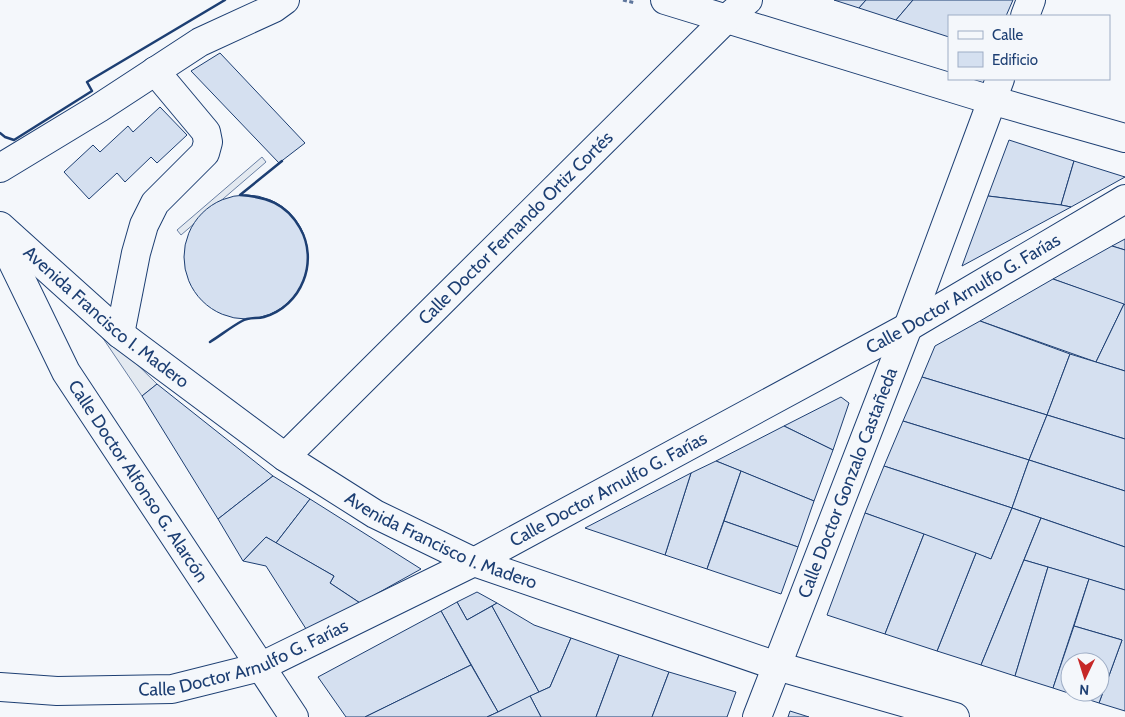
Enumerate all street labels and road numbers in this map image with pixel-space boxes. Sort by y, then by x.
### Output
street label: Calle Doctor Fernando Ortiz Cortés [414,127,618,329]
street label: Calle Doctor Arnulfo G. Farías [862,229,1064,359]
street label: Avenida Francisco I. Madero [19,241,193,393]
street label: Calle Doctor Gonzalo Castañeda [793,364,902,601]
street label: Calle Doctor Alfonso G. Alarcón [63,376,213,586]
street label: Calle Doctor Arnulfo G. Farías [506,427,711,552]
street label: Avenida Francisco I. Madero [341,487,540,594]
street label: Calle Doctor Arnulfo G. Farías [138,615,352,701]

